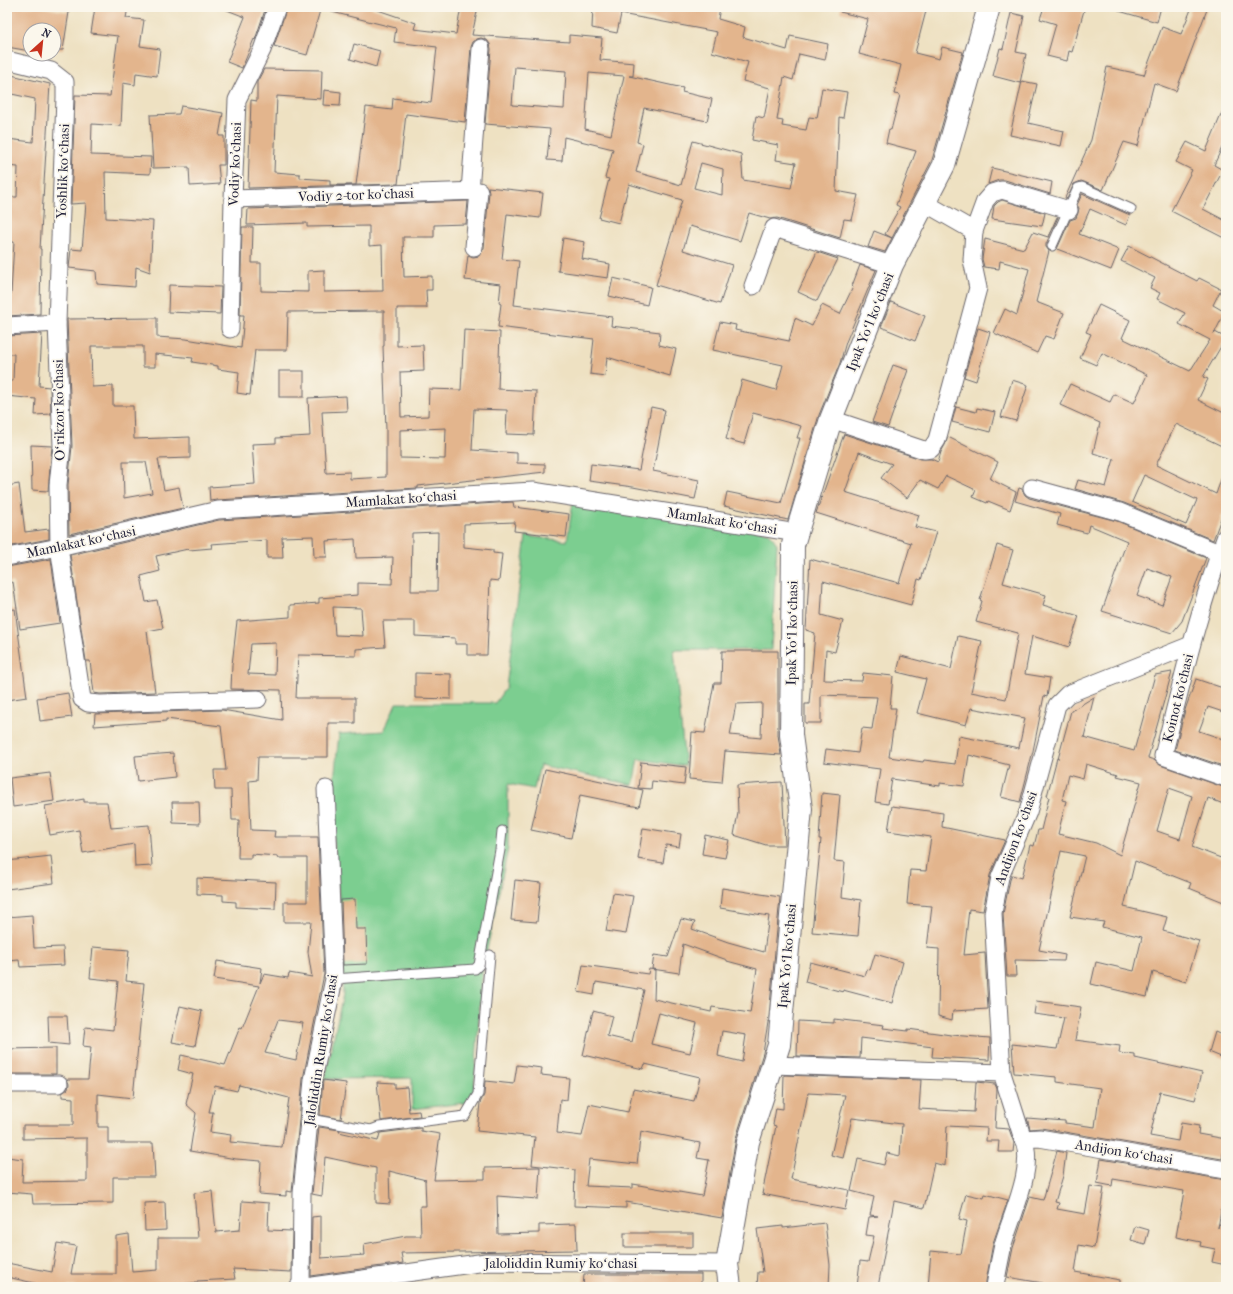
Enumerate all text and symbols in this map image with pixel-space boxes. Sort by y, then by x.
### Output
north arrow [22,22,62,62]
text: N [40,26,54,42]
street label: Vodiy ko'chasi [225,122,245,207]
street label: Yoshlik koʻchasi [53,123,73,220]
street label: Vodiy 2-tor ko‘chasi [297,184,414,206]
street label: Ipak Yoʻl koʻchasi [842,270,898,374]
street label: Oʻrikzor ko'chasi [50,359,68,461]
street label: Mamlakat koʻchasi [345,487,457,511]
street label: Mamlakat koʻchasi [666,504,778,538]
street label: Mamlakat koʻchasi [25,522,137,562]
street label: Ipak Yoʻl koʻchasi [783,580,801,686]
street label: Koinot ko'chasi [1159,652,1197,744]
street label: Andijon koʻchasi [991,789,1041,888]
street label: Ipak Yoʻl koʻchasi [774,903,800,1009]
street label: Jaloliddin Rumiy koʻchasi [300,973,341,1128]
street label: Andijon koʻchasi [1073,1136,1174,1168]
street label: Jaloliddin Rumiy koʻchasi [484,1255,637,1272]

